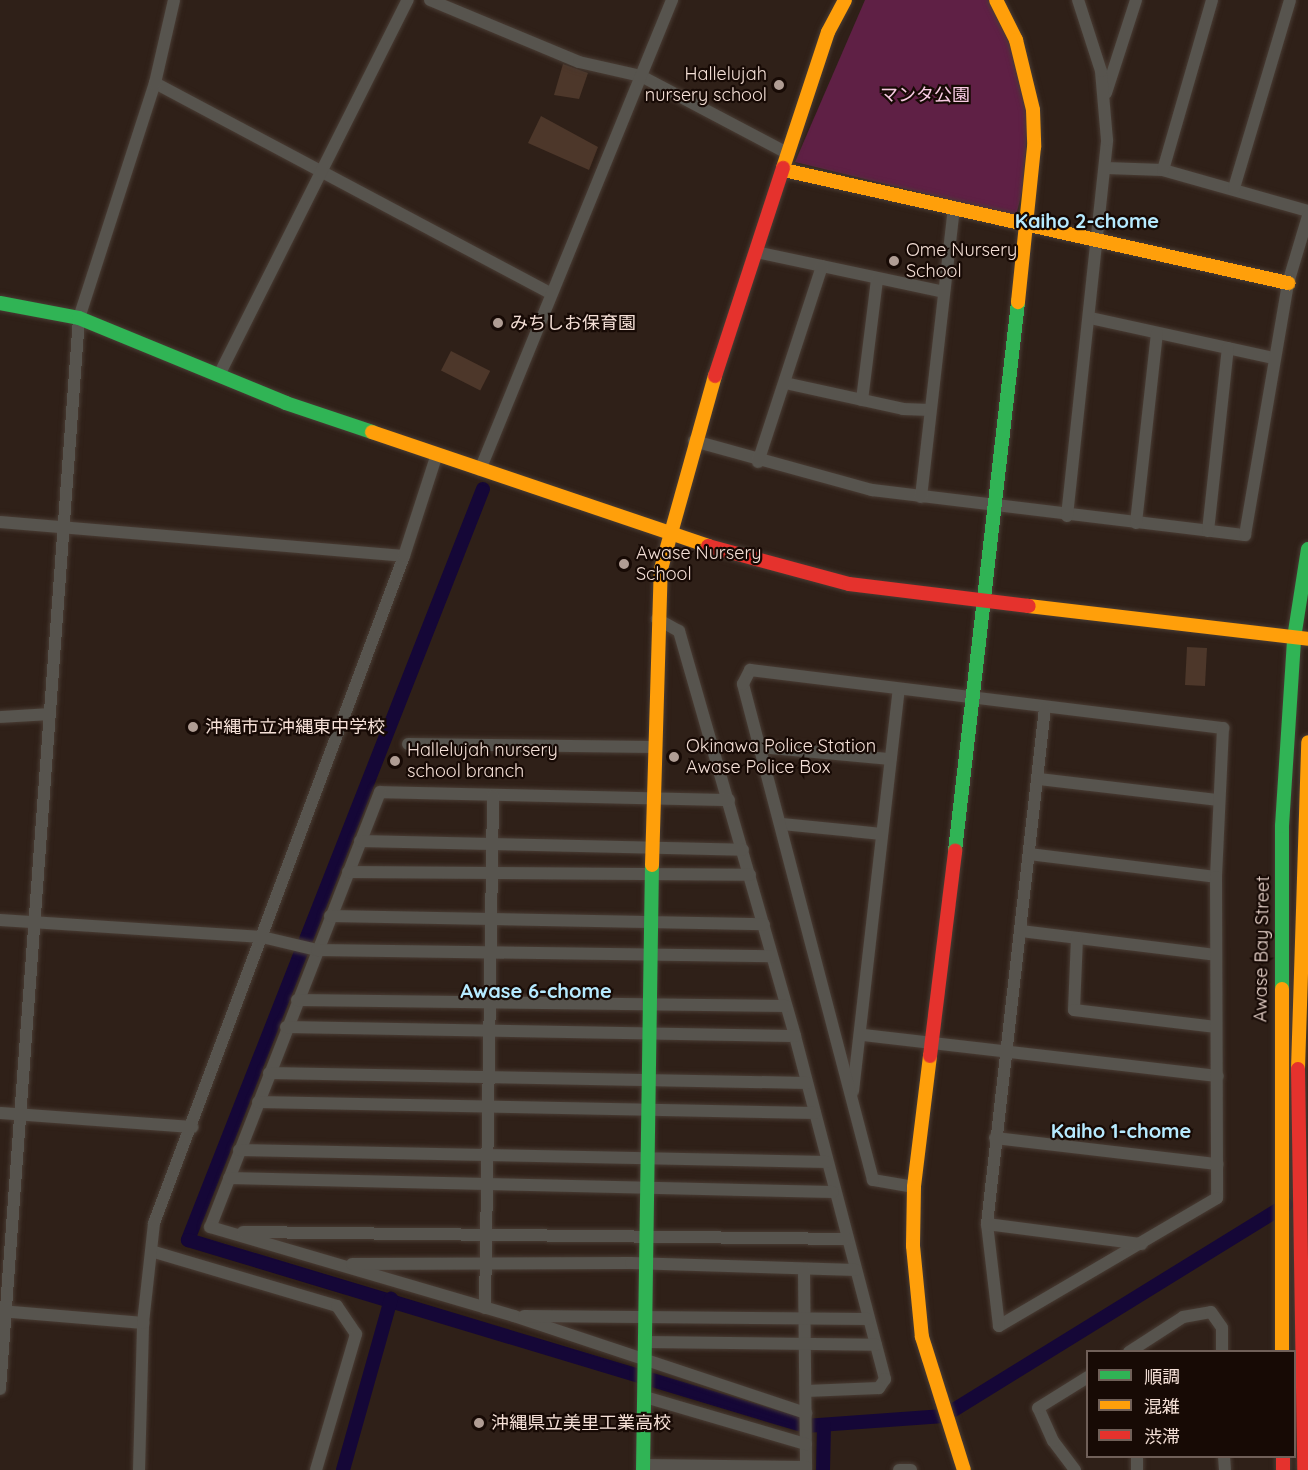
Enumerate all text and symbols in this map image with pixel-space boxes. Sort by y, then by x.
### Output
place label: Hallelujah nursery school [645,64,767,106]
marker: Hallelujah nursery school [772,78,786,92]
park label: マンタ公園 [880,84,970,106]
district label: Kaiho 2-chome [1015,208,1159,232]
place label: Ome Nursery School [906,240,1017,282]
marker: Ome Nursery School [887,254,901,268]
place label: みちしお保育園 [510,312,636,334]
marker: みちしお保育園 [491,316,505,330]
place label: Awase Nursery School [636,543,762,586]
marker: Awase Nursery School [617,557,631,571]
place label: 沖縄市立沖縄東中学校 [205,716,385,738]
marker: 沖縄市立沖縄東中学校 [186,720,200,734]
place label: Okinawa Police Station Awase Police Box [686,736,876,778]
place label: Hallelujah nursery school branch [407,740,558,783]
marker: Okinawa Police Station Awase Police Box [667,750,681,764]
marker: Hallelujah nursery school branch [388,754,402,768]
street label: Awase Bay Street [1250,876,1274,1022]
district label: Awase 6-chome [460,978,612,1002]
district label: Kaiho 1-chome [1051,1118,1191,1142]
legend [1086,1350,1296,1458]
text: 順調 [1144,1365,1180,1388]
text: 混雑 [1144,1395,1180,1418]
place label: 沖縄県立美里工業高校 [491,1412,671,1434]
marker: 沖縄県立美里工業高校 [472,1416,486,1430]
text: 渋滞 [1144,1425,1180,1448]

